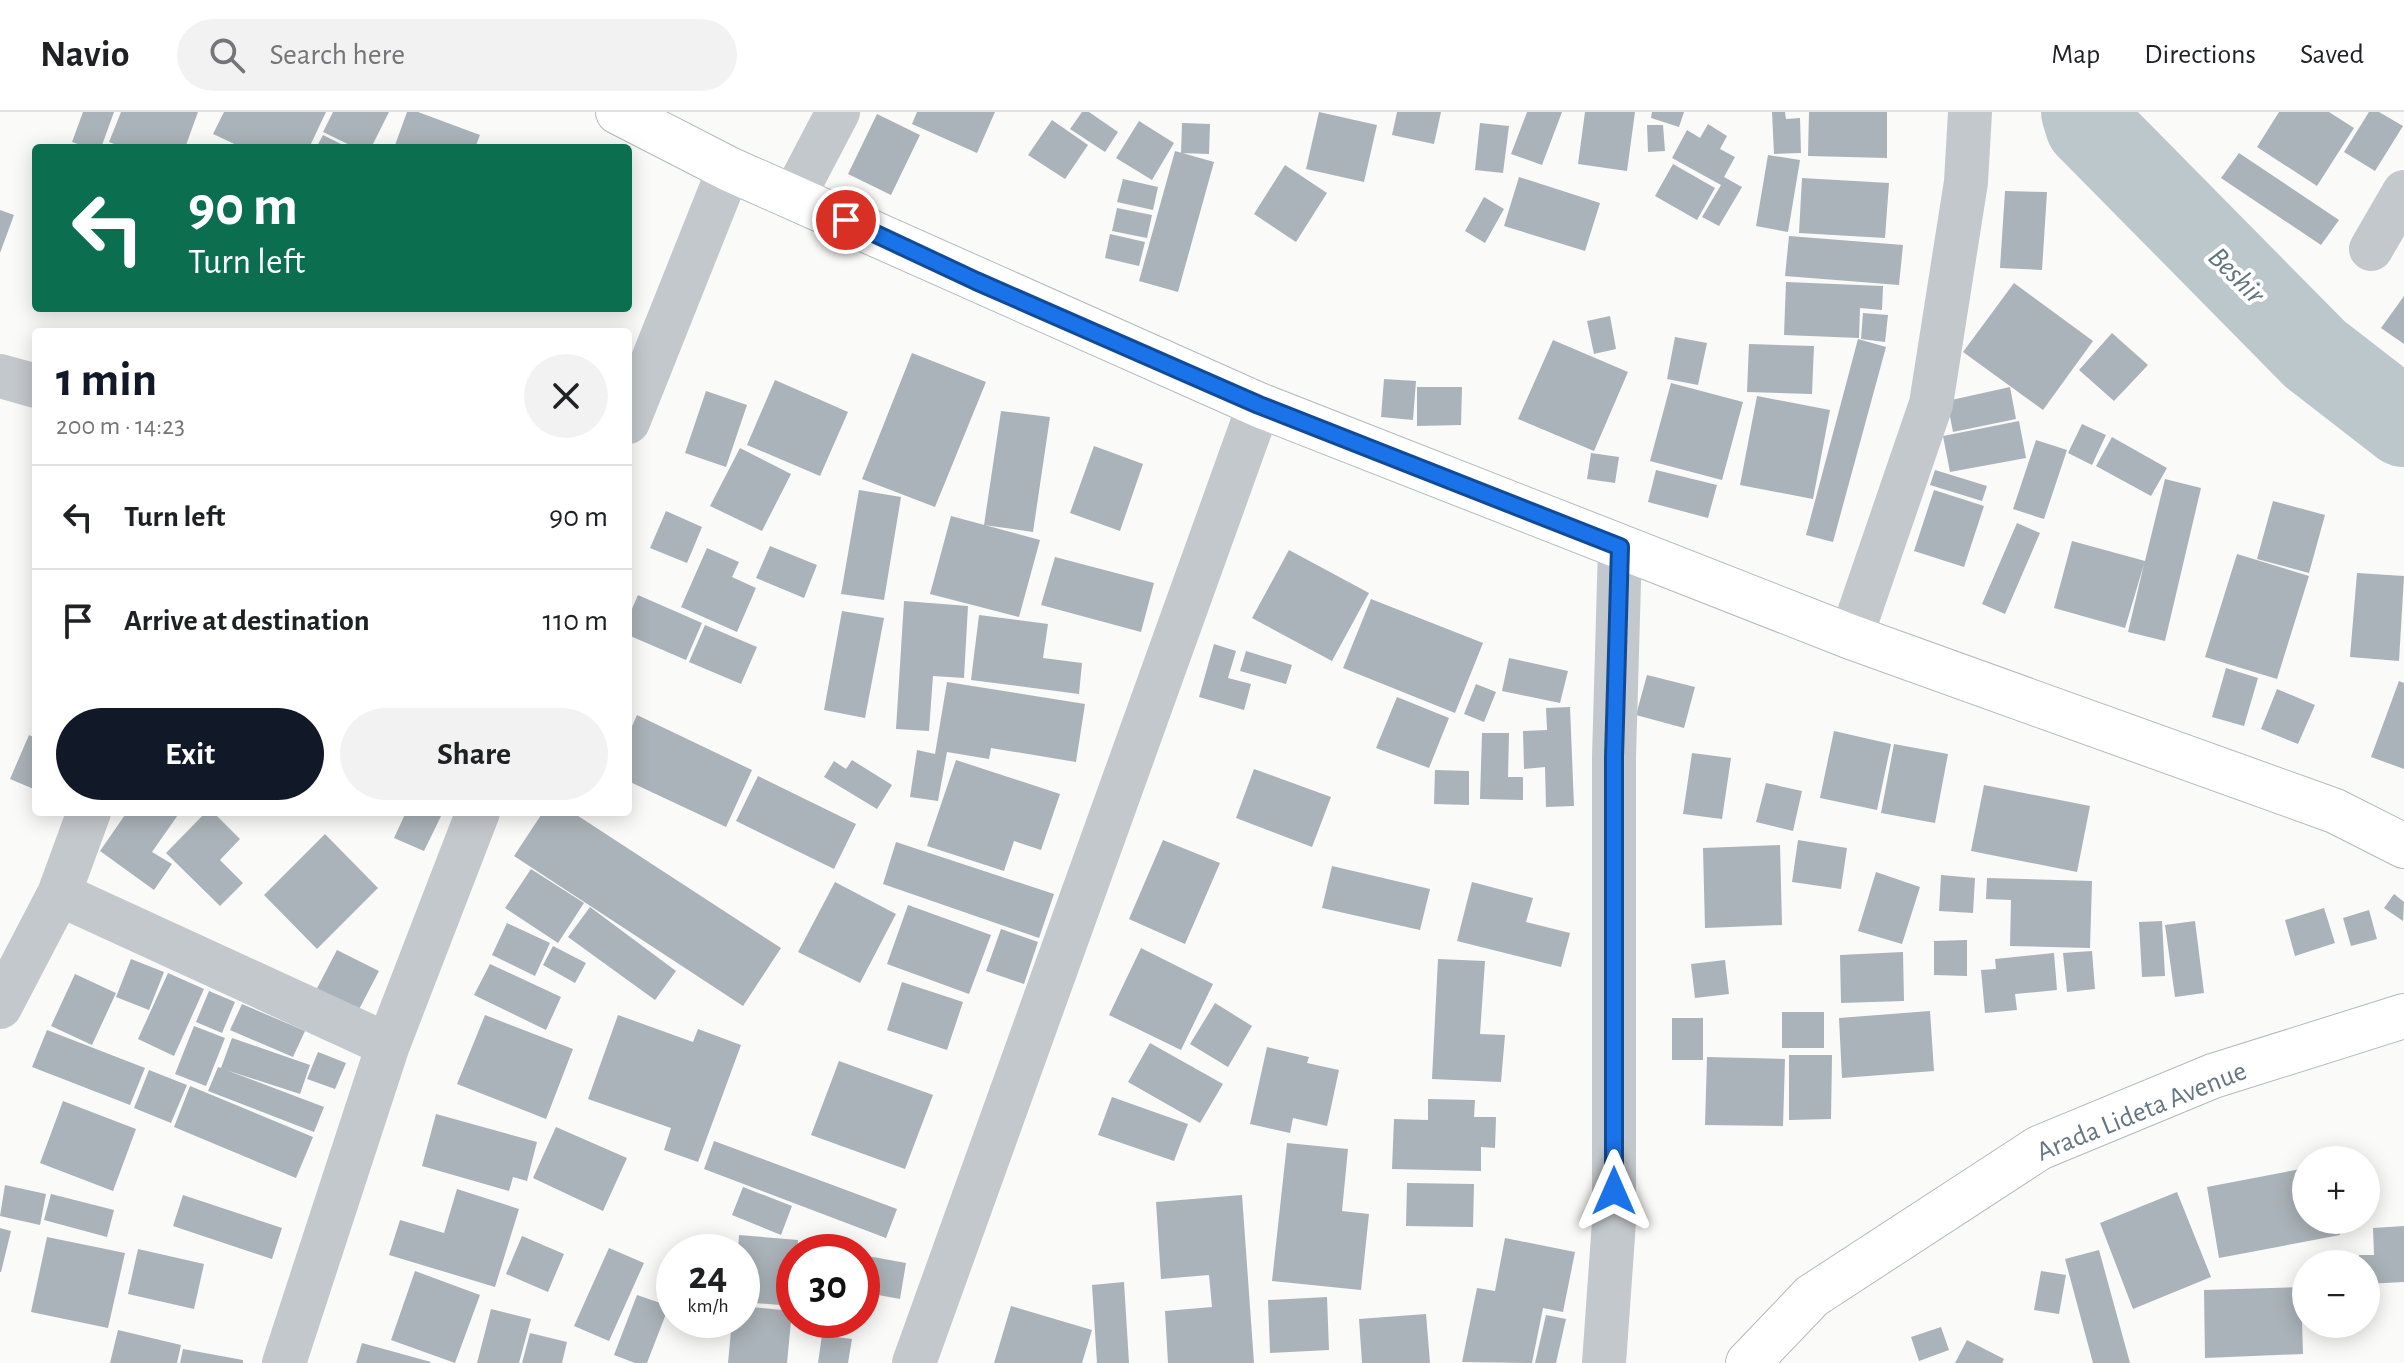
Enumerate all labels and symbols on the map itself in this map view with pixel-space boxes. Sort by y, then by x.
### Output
pin [812,186,880,254]
water label: Beshir [2202,242,2271,311]
street label: Arada Lideta Avenue [2033,1057,2251,1167]
position arrow [1572,1149,1656,1233]
speed limit sign: 30 [776,1234,880,1338]

